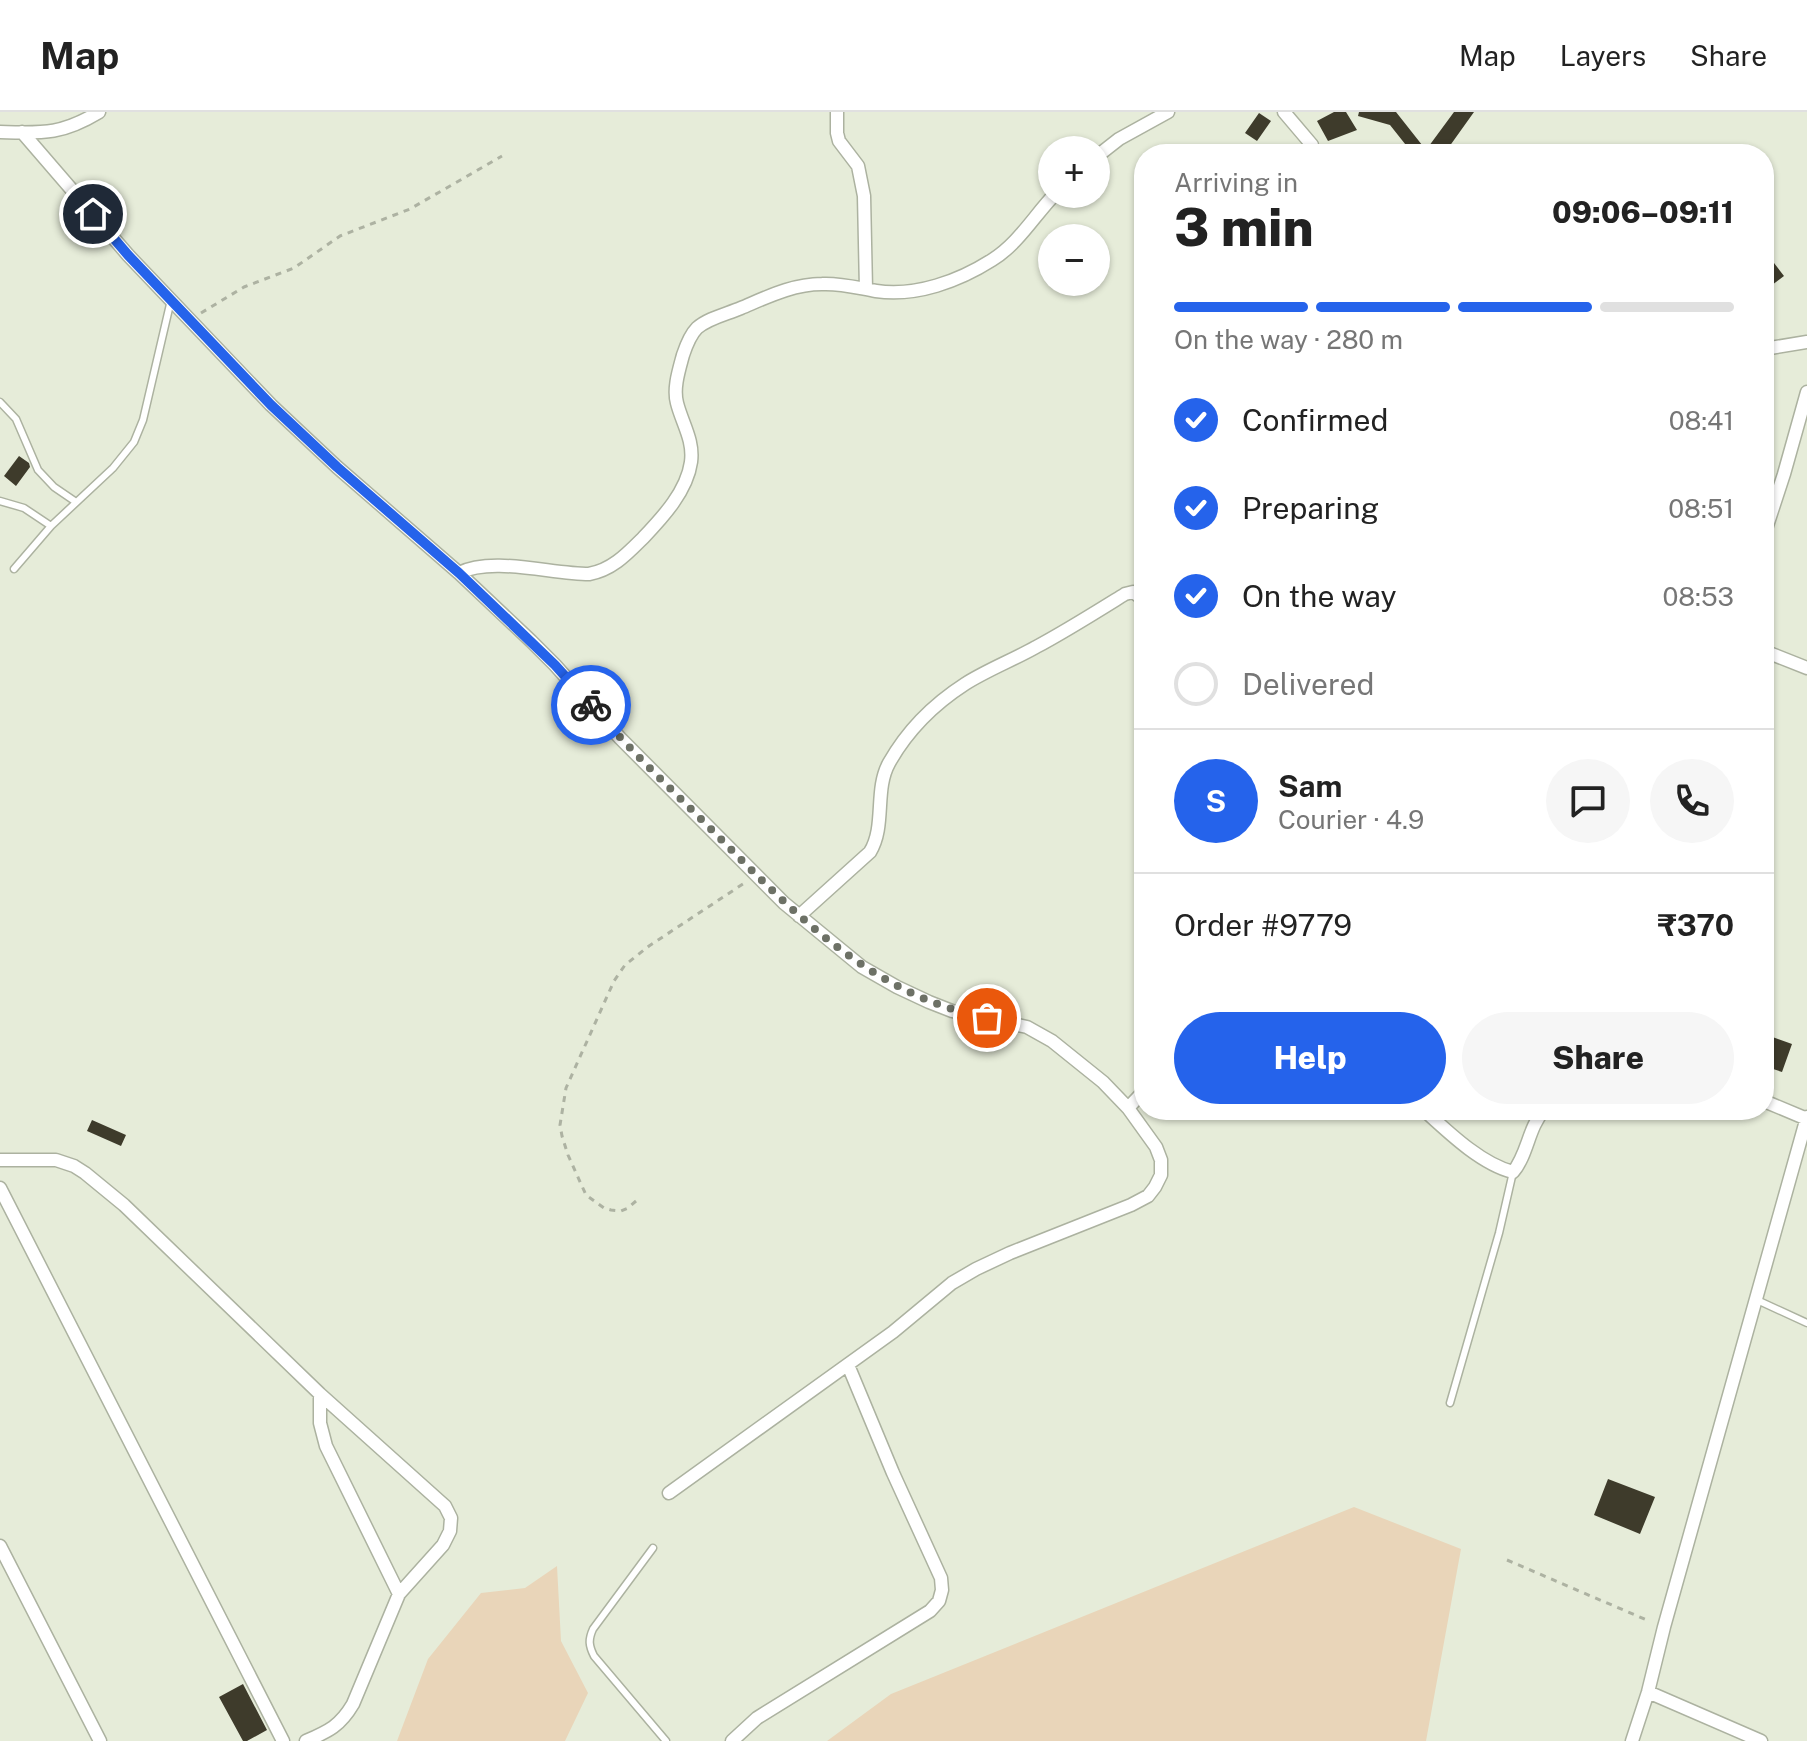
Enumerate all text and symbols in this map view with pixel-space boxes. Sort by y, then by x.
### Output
text: Map [40,33,119,78]
text: Map [1459,39,1516,72]
text: Layers [1560,39,1646,72]
text: Share [1690,39,1767,72]
map controls [1038,136,1110,296]
button: + [1038,136,1110,208]
text: Arriving in [1174,167,1298,198]
pin [59,180,127,248]
icon: home [71,192,115,236]
text: 09:06–09:11 [1552,194,1734,230]
text: 3 min [1174,197,1314,258]
button: − [1038,224,1110,296]
text: On the way · 280 m [1174,324,1403,355]
icon: check [1174,398,1218,442]
text: Confirmed [1242,402,1388,438]
text: 08:41 [1669,405,1734,436]
icon: check [1174,486,1218,530]
text: Preparing [1242,490,1379,526]
text: 08:51 [1668,493,1734,524]
icon: check [1174,574,1218,618]
text: On the way [1242,578,1396,614]
text: 08:53 [1663,581,1734,612]
courier [551,665,631,745]
text: Delivered [1242,666,1374,702]
icon: bike [569,683,613,727]
button: chat [1546,759,1630,843]
button: phone [1650,759,1734,843]
text: Sam [1278,768,1342,804]
text: S [1206,783,1226,819]
text: Courier · 4.9 [1278,804,1424,835]
text: Order #9779 [1174,907,1352,943]
text: ₹370 [1657,907,1734,943]
pin [953,984,1021,1052]
icon: bag [965,996,1009,1040]
button: Help [1174,1012,1446,1104]
button: Share [1462,1012,1734,1104]

